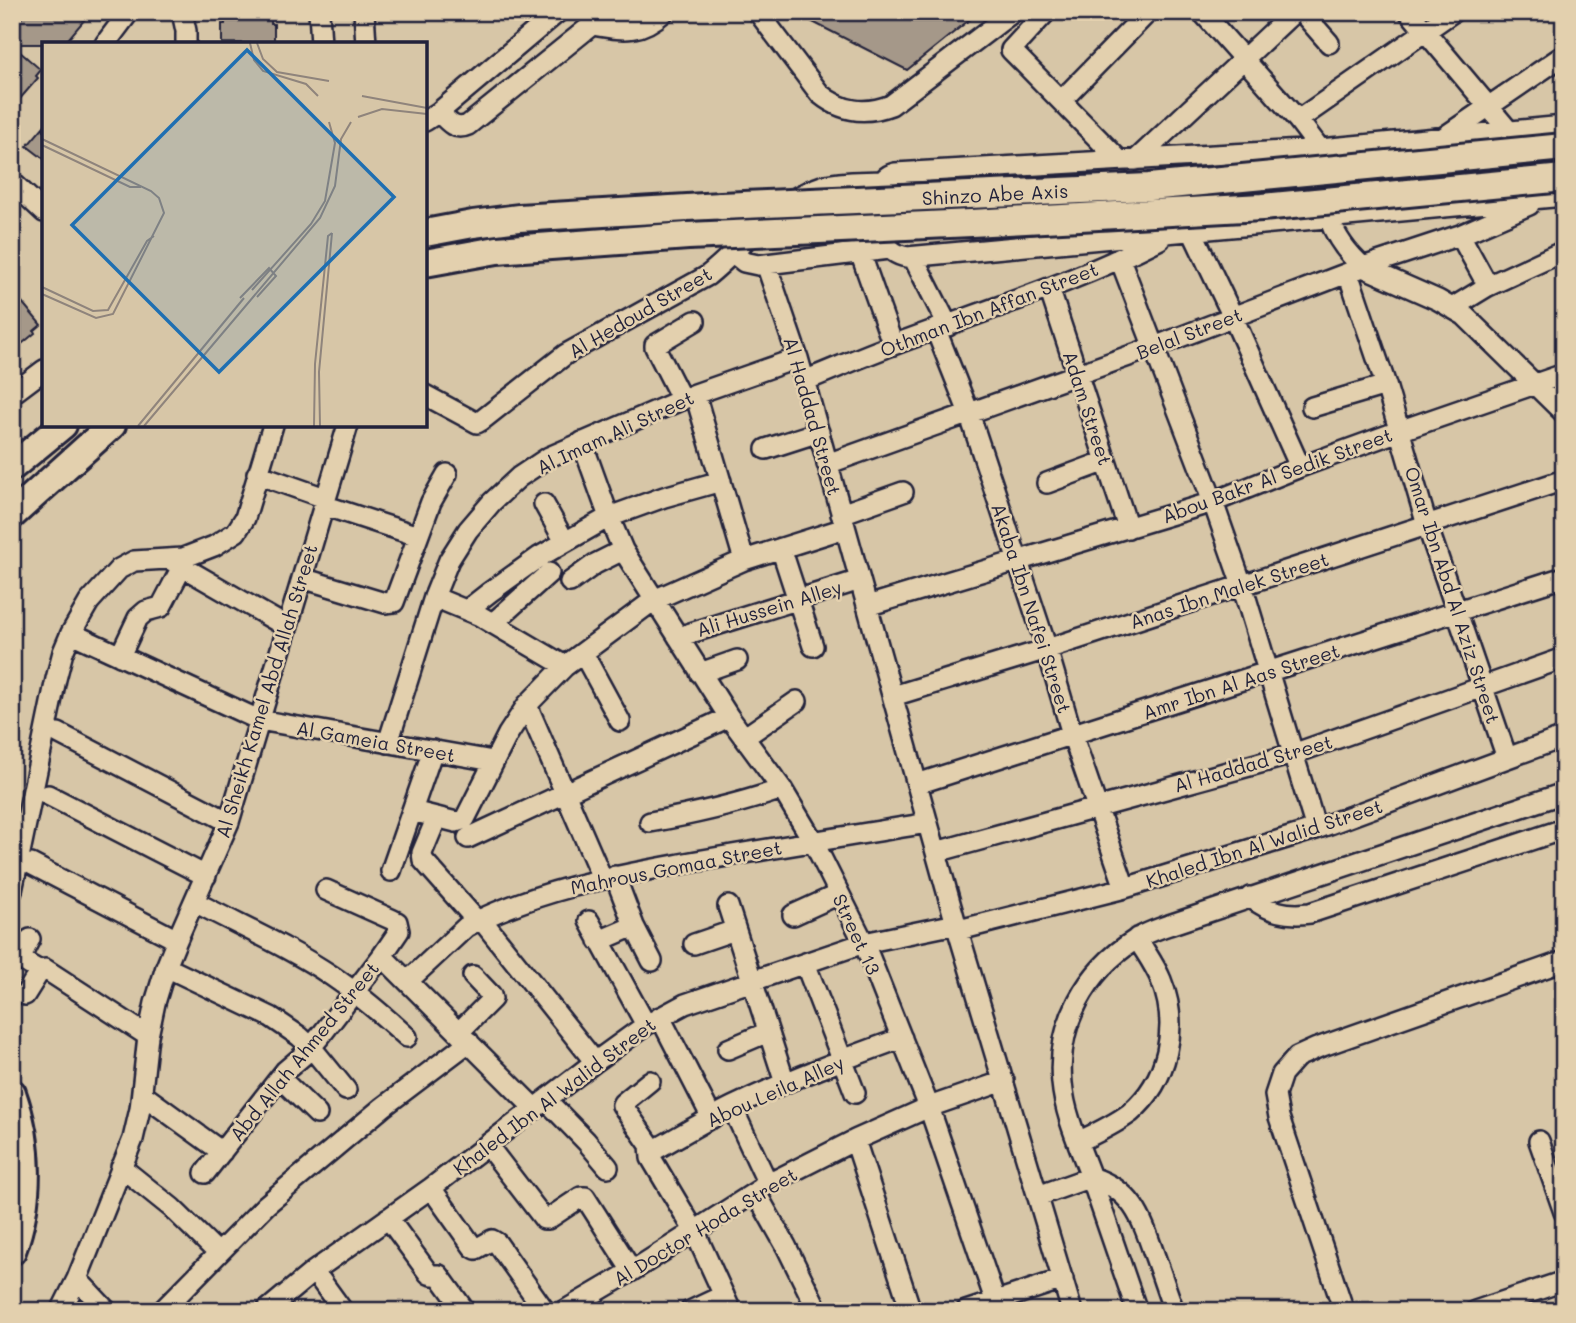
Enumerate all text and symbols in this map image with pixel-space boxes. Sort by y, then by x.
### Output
inset map [42,42,427,427]
street label: Shinzo Abe Axis [921,178,1069,210]
street label: Othman Ibn Affan Street [876,256,1102,362]
street label: Al Hedoud Street [564,261,716,363]
street label: Belal Street [1132,301,1246,365]
street label: Al Haddad Street [778,334,848,498]
street label: Adam Street [1058,348,1118,468]
street label: Al Imam Ali Street [532,385,698,479]
street label: Abou Bakr Al Sedik Street [1158,422,1396,528]
street label: Omar Ibn Abd Al Aziz Street [1400,463,1506,727]
street label: Akaba Ibn Nafei Street [986,500,1078,716]
street label: Al Sheikh Kamel Abd Allah Street [209,541,323,841]
street label: Anas Ibn Malek Street [1126,546,1332,634]
street label: Ali Hussein Alley [693,574,845,642]
street label: Amr Ibn Al Aas Street [1139,637,1343,725]
street label: Al Gameia Street [295,715,457,767]
street label: Al Haddad Street [1171,728,1335,798]
street label: Khaled Ibn Al Walid Street [1142,793,1386,893]
street label: Mahrous Gomaa Street [568,834,784,900]
street label: Street 13 [827,890,887,978]
street label: Abd Allah Ahmed Street [224,956,384,1146]
street label: Khaled Ibn Al Walid Street [448,1012,660,1180]
street label: Abou Leila Alley [702,1050,848,1132]
street label: Al Doctor Hoda Street [609,1161,801,1291]

